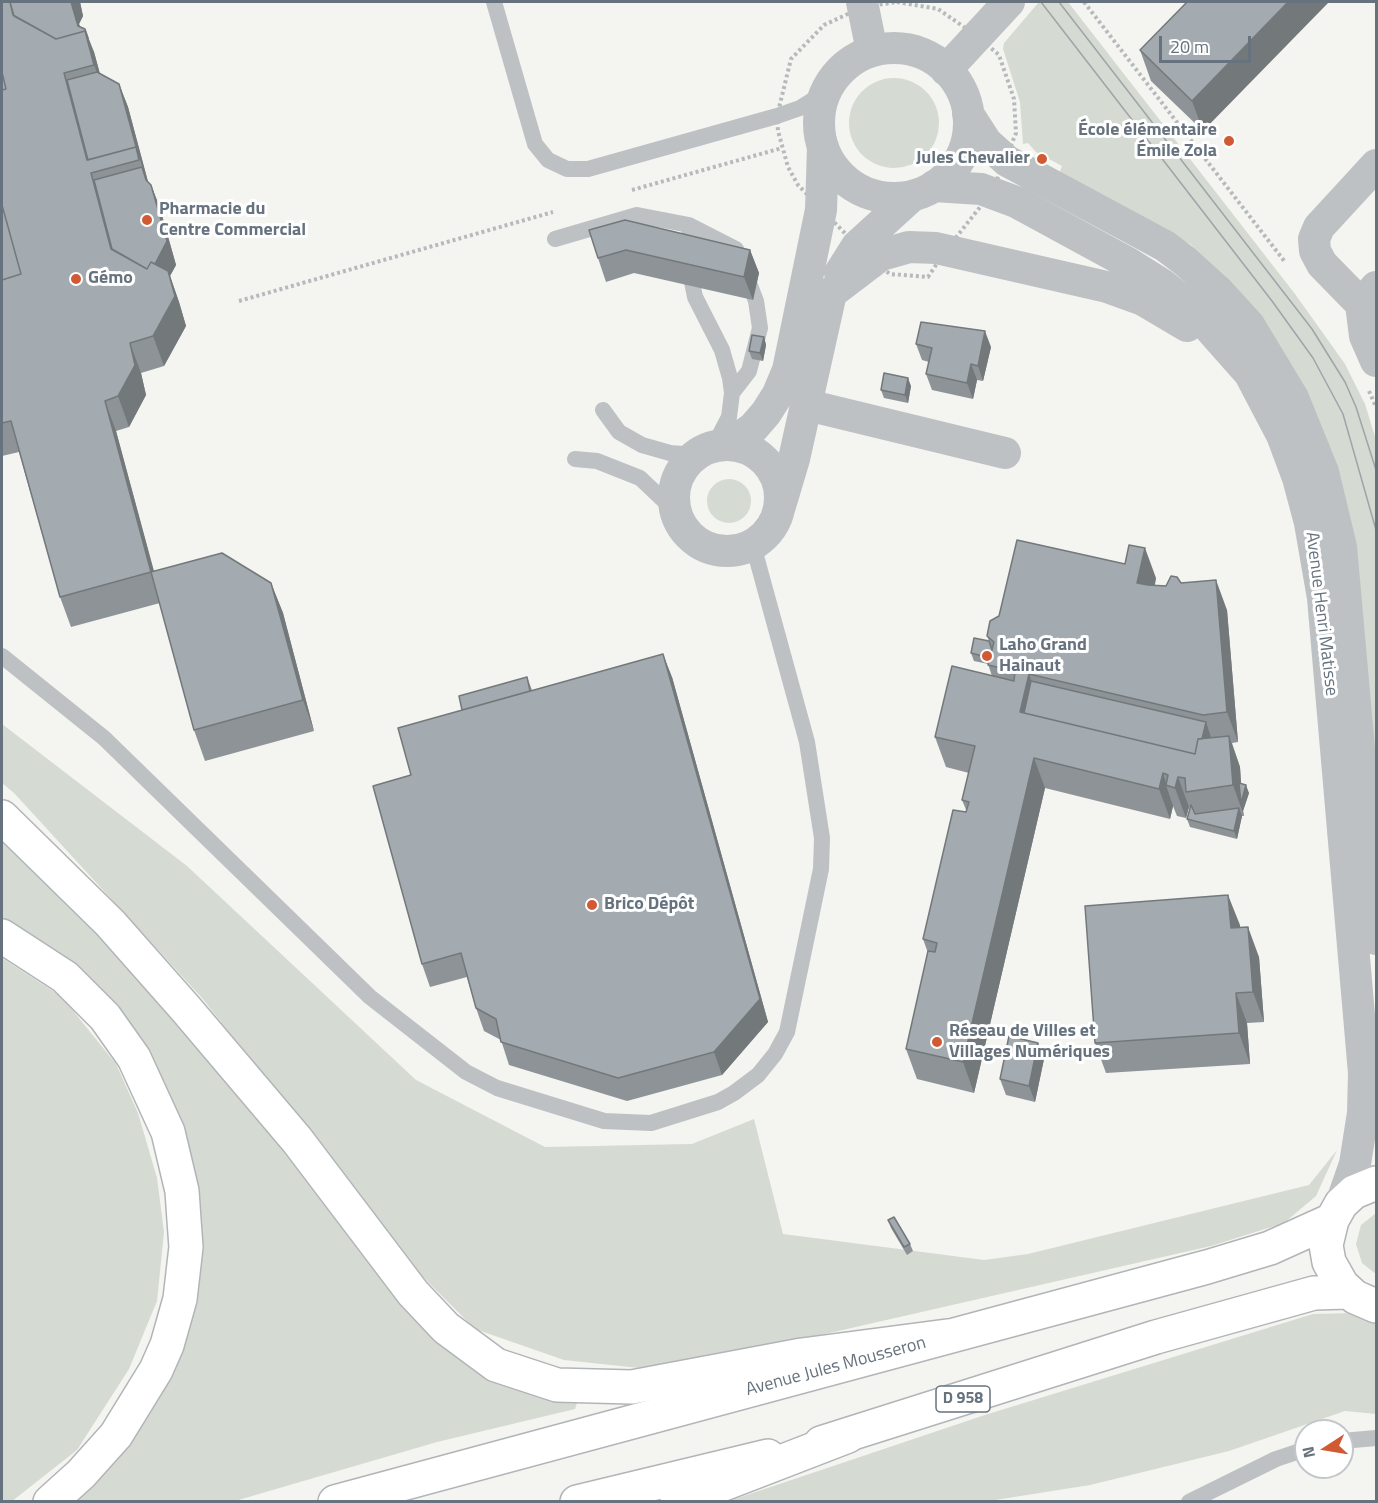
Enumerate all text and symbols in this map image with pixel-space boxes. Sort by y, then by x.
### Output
scale bar [1162,24,1254,62]
text: 20 m [1170,33,1209,60]
place label: École élémentaire Émile Zola [1078,120,1217,162]
marker: École élémentaire Émile Zola [1222,134,1236,148]
place label: Jules Chevalier [916,148,1030,170]
marker: Jules Chevalier [1035,152,1049,166]
place label: Pharmacie du Centre Commercial [159,199,306,242]
marker: Pharmacie du Centre Commercial [140,213,154,227]
place label: Gémo [88,268,133,290]
marker: Gémo [69,272,83,286]
street label: Avenue Henri Matisse [1300,531,1342,697]
place label: Laho Grand Hainaut [999,635,1087,678]
marker: Laho Grand Hainaut [980,649,994,663]
place label: Brico Dépôt [604,894,694,916]
marker: Brico Dépôt [585,898,599,912]
place label: Réseau de Villes et Villages Numériques [949,1021,1110,1064]
marker: Réseau de Villes et Villages Numériques [930,1035,944,1049]
street label: Avenue Jules Mousseron [743,1333,929,1401]
road number: D 958 [936,1386,990,1412]
north arrow [1294,1419,1354,1479]
text: N [1295,1444,1321,1460]

